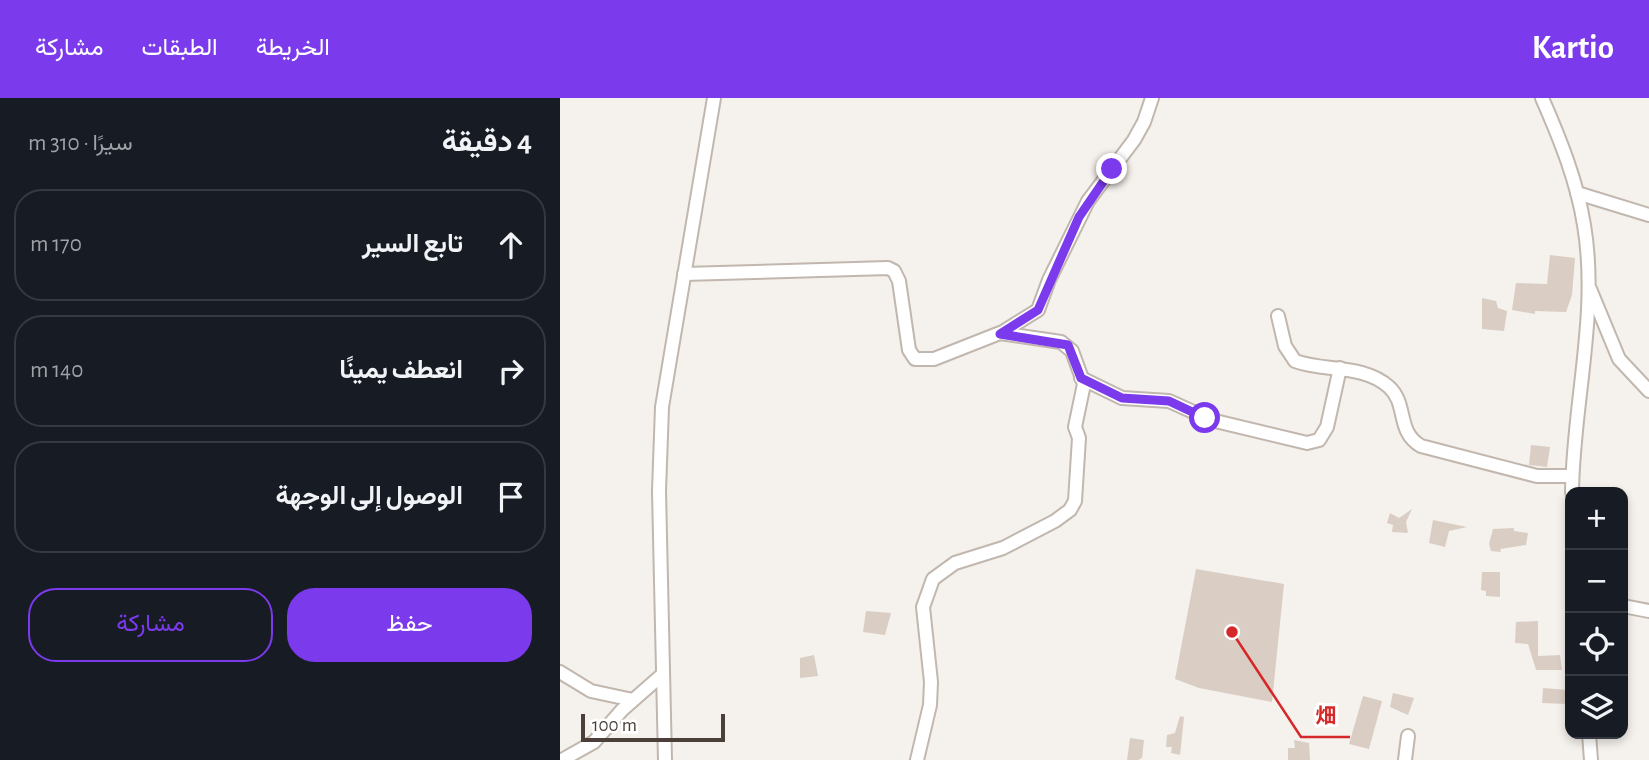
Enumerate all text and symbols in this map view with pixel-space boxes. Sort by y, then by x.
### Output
text: Kartio [1532,32,1614,65]
text: مشاركة [35,36,103,60]
text: الطبقات [141,36,218,60]
text: الخريطة [256,36,330,60]
text: 4 دقيقة [442,127,532,157]
text: سيرًا · 310 m [28,132,133,155]
route end [1096,153,1127,184]
icon: ahead [492,226,530,264]
text: تابع السير [362,231,463,257]
text: 170 m [30,233,82,256]
icon: right [492,352,530,390]
text: انعطف يمينًا [339,357,463,383]
text: 140 m [30,359,83,382]
route start [1189,402,1220,433]
icon: arrive [492,478,530,516]
text: الوصول إلى الوجهة [275,483,463,509]
map controls [1565,487,1628,739]
button: + [1565,487,1628,550]
button: − [1565,550,1628,613]
button: مشاركة [28,588,273,662]
button: حفظ [287,588,532,662]
button: locate [1565,613,1628,676]
button: layers [1565,676,1628,739]
callout: 畑 [1301,695,1350,737]
text: 畑 [1316,705,1337,727]
scale bar [581,711,724,743]
text: 100 m [592,716,637,735]

